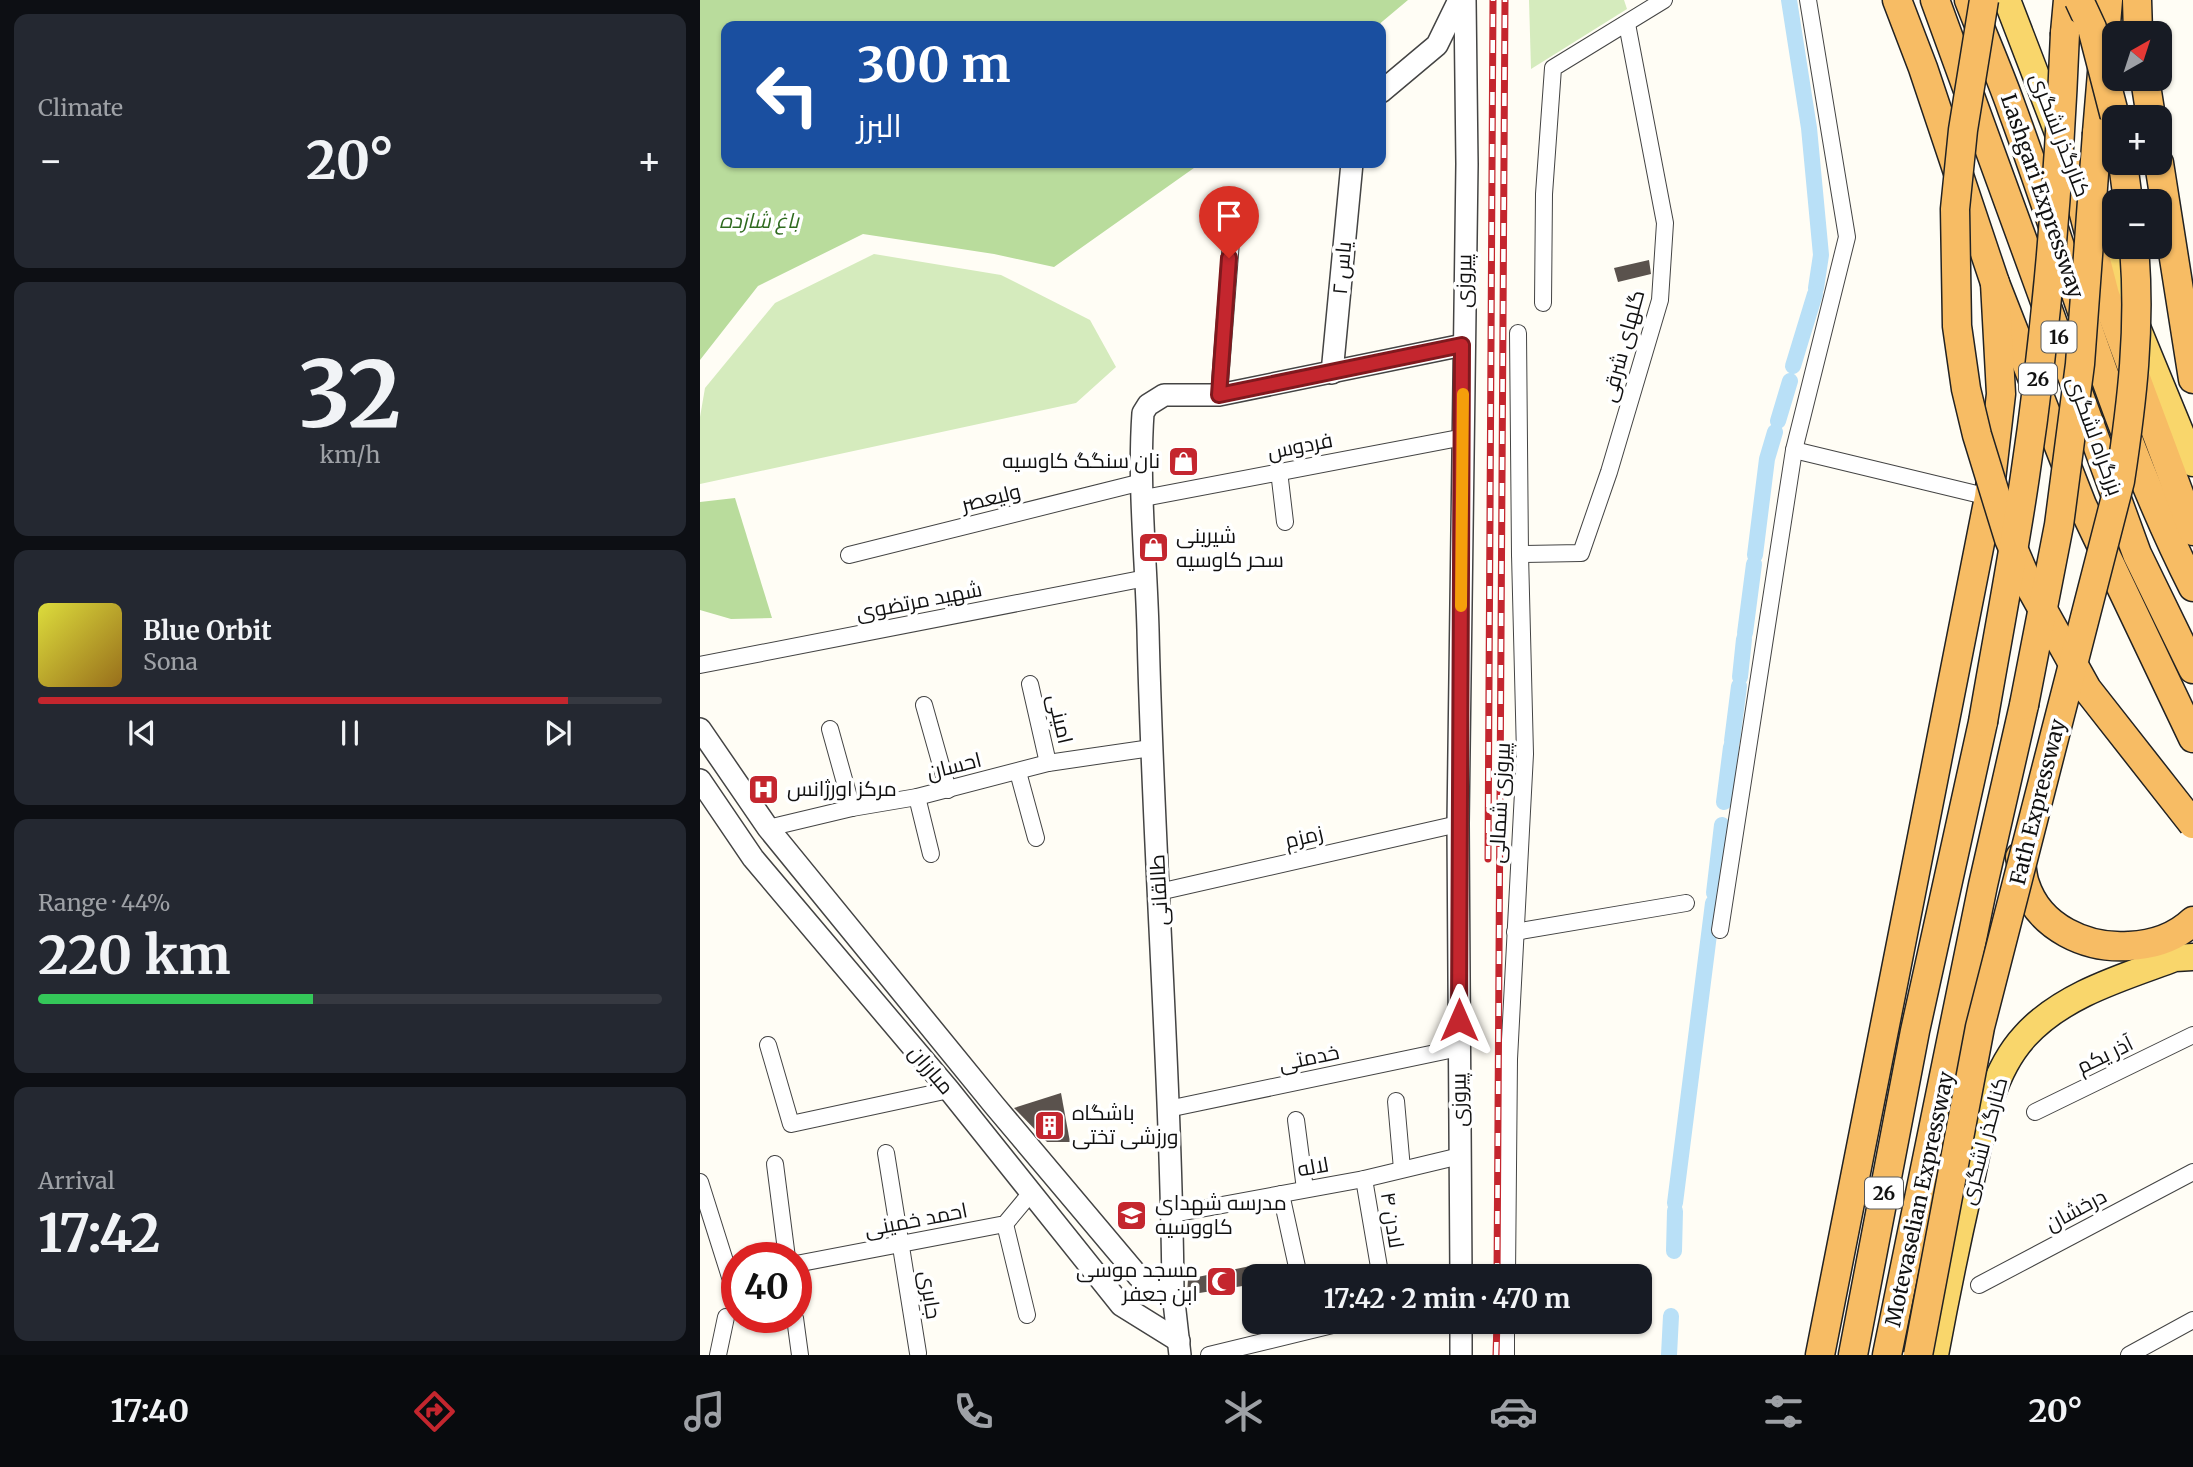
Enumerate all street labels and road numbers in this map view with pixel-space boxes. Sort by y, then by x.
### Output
street label: کنارگذر لشگری [2024,69,2096,201]
street label: Lashgari Expressway [1995,90,2090,302]
street label: یاس ۲ [1326,240,1357,296]
street label: پیروزی [1450,253,1478,308]
street label: گلهای شرقی [1595,287,1650,405]
road number: 16 [2042,322,2076,352]
road number: 26 [2019,364,2057,394]
street label: بزرگراه لشگری [2061,373,2129,499]
street label: فردوس [1265,426,1335,465]
street label: ولیعصر [957,477,1023,518]
street label: شهید مرتضوی [854,575,984,626]
street label: امینی [1042,691,1079,746]
street label: Fath Expressway [2004,715,2071,888]
street label: پیروزی شمالی [1483,742,1517,864]
street label: احسان [924,746,984,785]
street label: زمزم [1282,819,1326,855]
street label: طالقانی [1143,854,1174,926]
street label: آذر یکم [2072,1029,2138,1081]
street label: خدمتی [1276,1038,1342,1077]
street label: مبارزان [903,1039,960,1100]
street label: Motevaselian Expressway [1879,1068,1960,1329]
street label: پیروزی [1445,1072,1473,1127]
street label: کنارگذر لشگری [1954,1074,2013,1208]
street label: لاله [1295,1150,1331,1183]
road number: 26 [1865,1177,1903,1208]
street label: درخشان [2040,1182,2111,1237]
street label: لادن ۴ [1375,1190,1410,1250]
street label: احمد خمینی [862,1196,970,1243]
street label: جابری [913,1269,948,1321]

